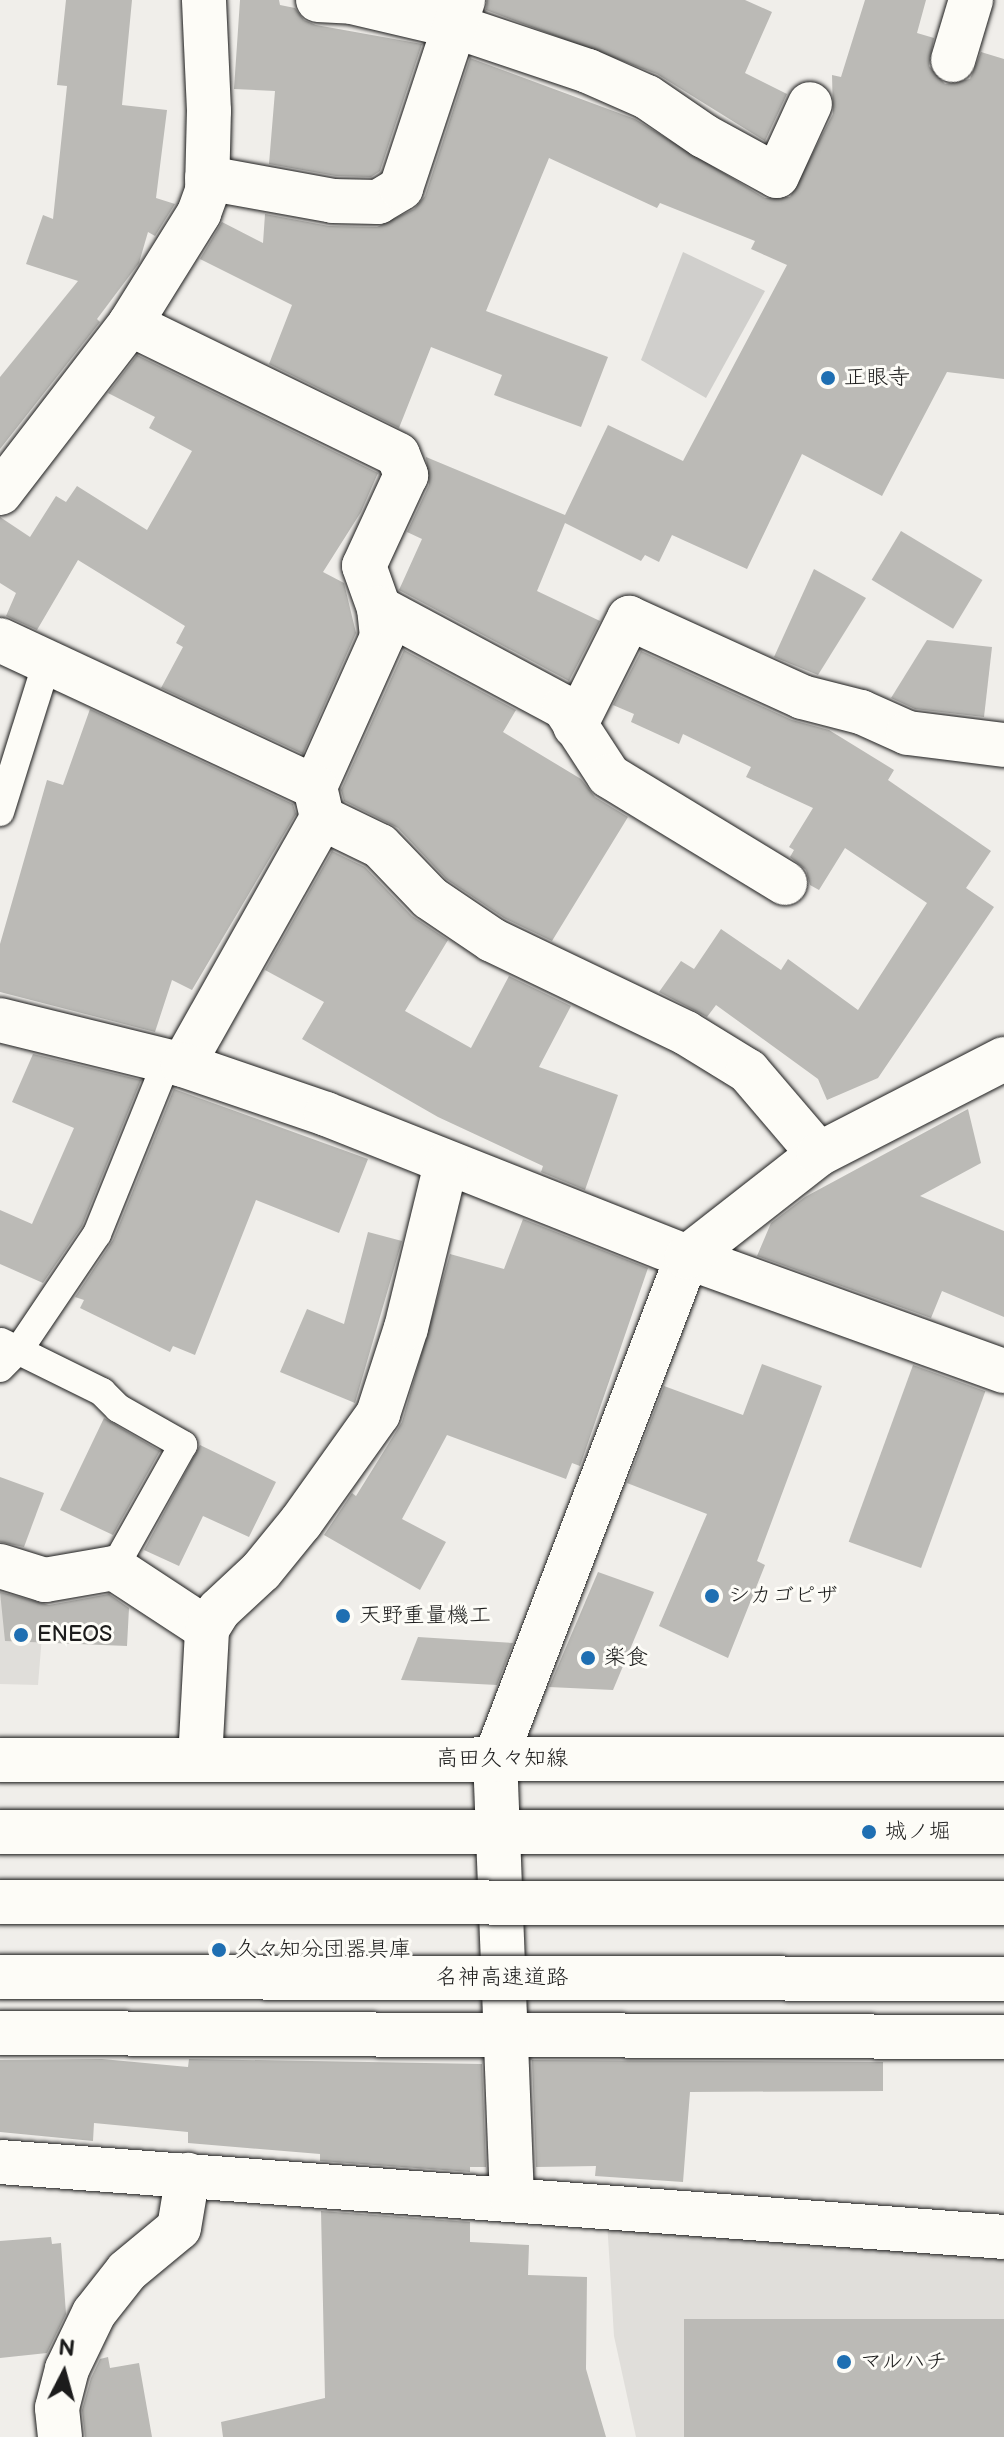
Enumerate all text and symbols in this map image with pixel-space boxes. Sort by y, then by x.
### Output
place label: 正眼寺 [844,365,910,391]
marker: 正眼寺 [819,369,837,387]
place label: シカゴピザ [728,1583,838,1609]
marker: シカゴピザ [703,1587,721,1605]
place label: 天野重量機工 [359,1603,491,1629]
marker: 天野重量機工 [334,1607,352,1625]
place label: ENEOS [37,1622,112,1648]
marker: ENEOS [12,1626,30,1644]
place label: 楽食 [604,1645,648,1671]
marker: 楽食 [579,1649,597,1667]
street label: 高田久々知線 [436,1746,568,1772]
place label: 城ノ堀 [885,1819,951,1845]
marker: 城ノ堀 [860,1823,878,1841]
place label: 久々知分団器具庫 [235,1937,411,1963]
marker: 久々知分団器具庫 [210,1941,228,1959]
street label: 名神高速道路 [436,1965,568,1991]
north arrow [24,2333,104,2413]
text: N [57,2334,76,2363]
place label: マルハチ [860,2349,948,2375]
marker: マルハチ [835,2353,853,2371]

